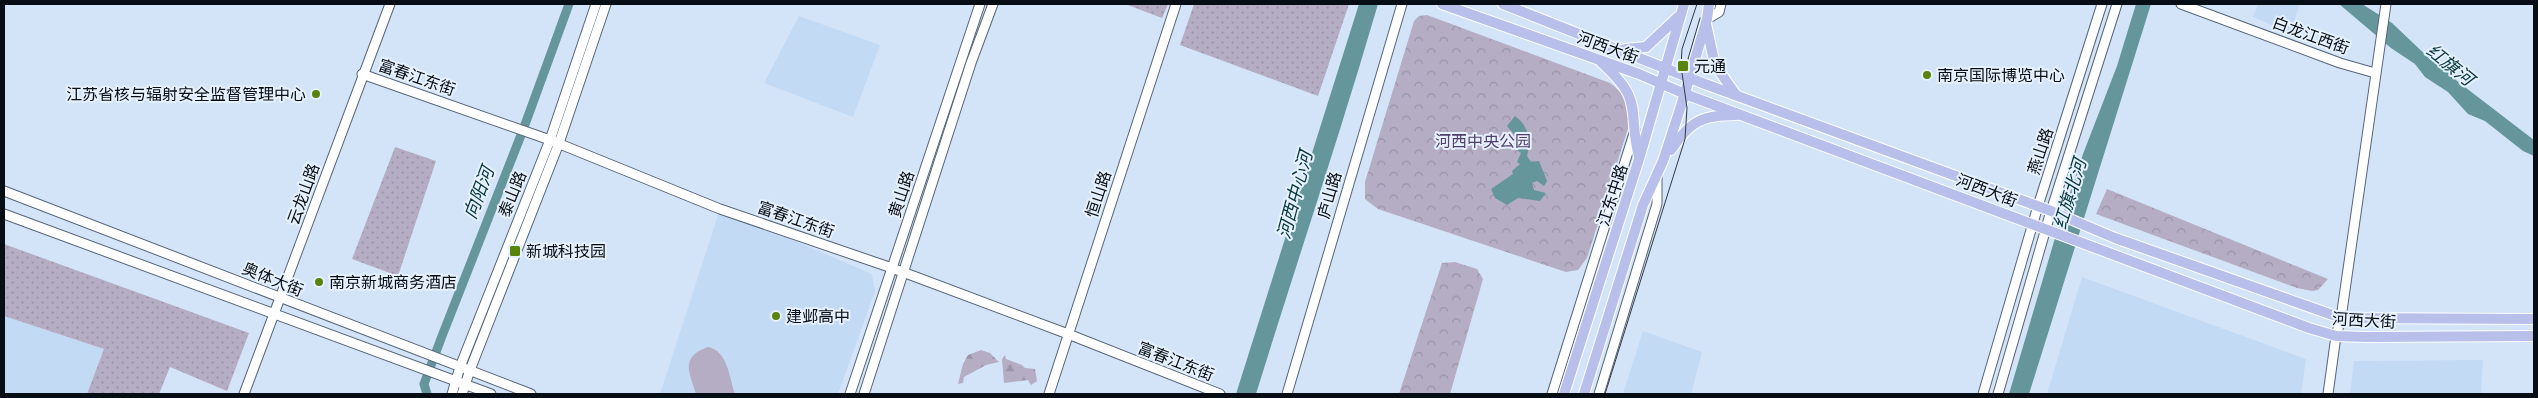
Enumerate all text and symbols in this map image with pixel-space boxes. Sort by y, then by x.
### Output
street label: 白龙江西街 [2270,12,2352,57]
street label: 河西大街 [1575,27,1641,66]
water label: 红旗河 [2423,39,2481,92]
street label: 富春江东街 [376,55,458,99]
place label: 元通 [1694,56,1726,75]
marker: 元通 [1676,59,1690,73]
place label: 南京国际博览中心 [1937,65,2065,84]
marker: 南京国际博览中心 [1921,69,1933,81]
place label: 江苏省核与辐射安全监督管理中心 [66,84,306,103]
marker: 江苏省核与辐射安全监督管理中心 [310,88,322,100]
street label: 燕山路 [2023,125,2056,177]
park label: 河西中央公园 [1435,131,1531,150]
water label: 河西中心河 [1272,146,1317,241]
water label: 红旗北河 [2048,153,2091,231]
street label: 云龙山路 [283,161,322,227]
water label: 向阳河 [458,161,499,222]
street label: 江东中路 [1593,161,1630,228]
street label: 泰山路 [494,168,529,220]
street label: 黄山路 [884,168,917,220]
street label: 恒山路 [1081,168,1114,220]
street label: 庐山路 [1313,169,1344,221]
street label: 河西大街 [1954,169,2020,210]
street label: 富春江东街 [755,197,837,241]
place label: 新城科技园 [526,241,606,260]
marker: 新城科技园 [508,244,522,258]
street label: 奥体大街 [240,258,306,299]
place label: 南京新城商务酒店 [329,272,457,291]
marker: 南京新城商务酒店 [313,276,325,288]
place label: 建邺高中 [786,306,850,325]
street label: 河西大街 [2332,308,2396,331]
marker: 建邺高中 [770,310,782,322]
street label: 富春江东街 [1135,337,1217,384]

